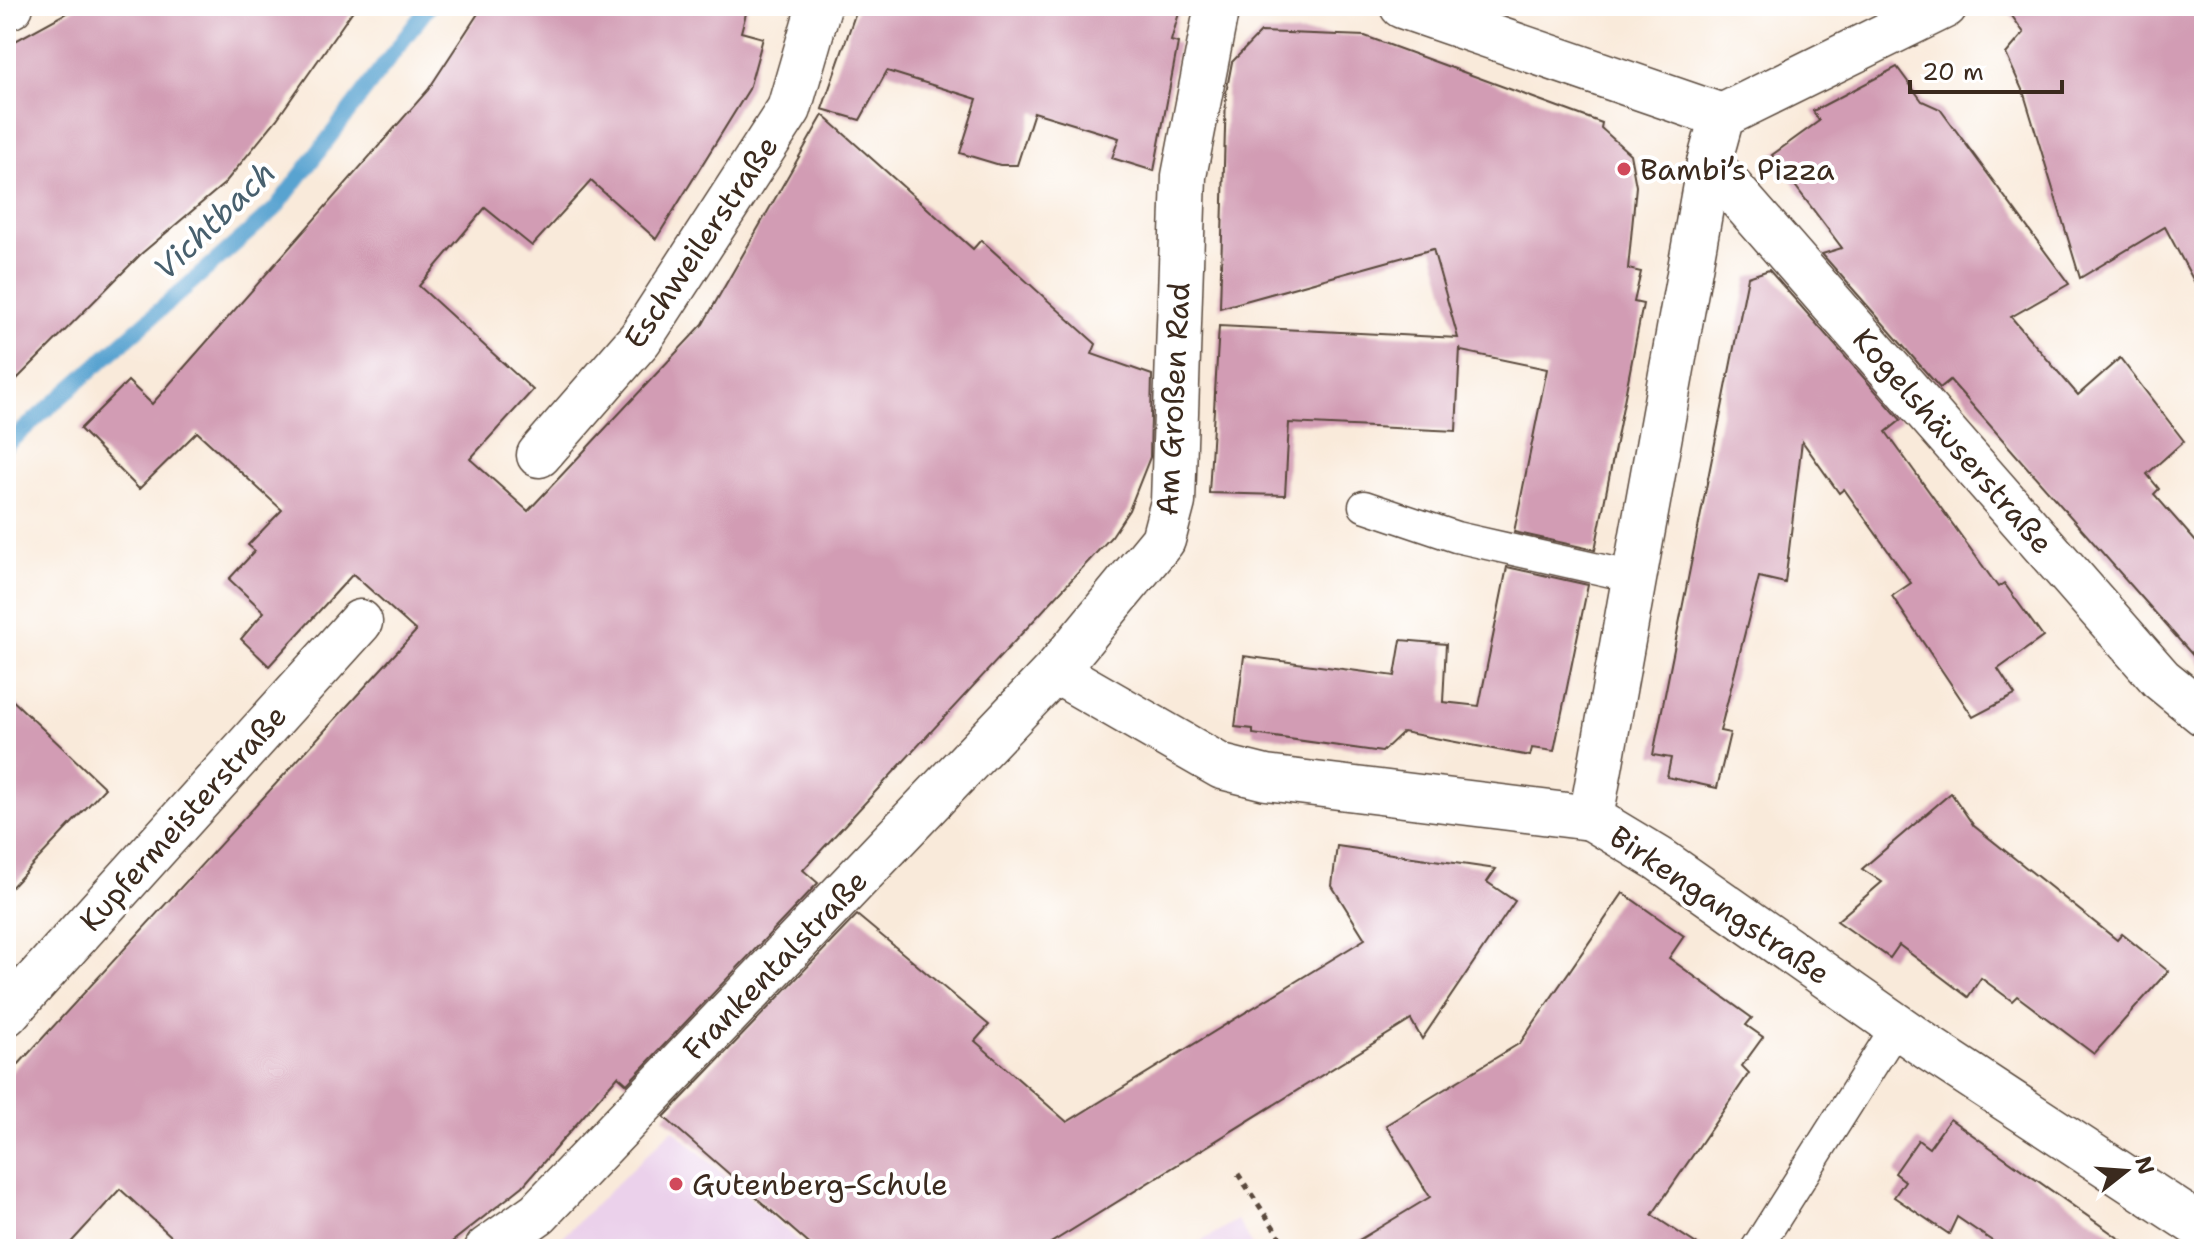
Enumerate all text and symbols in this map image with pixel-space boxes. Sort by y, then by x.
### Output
scale bar [1910,44,2062,94]
text: 20 m [1922,56,1984,88]
street label: Eschweilerstraße [615,128,787,356]
place label: Bambi’s Pizza [1640,149,1835,190]
water label: Vichtbach [144,151,284,289]
marker: Bambi’s Pizza [1615,160,1633,178]
street label: Am Großen Rad [1146,281,1200,517]
street label: Kogelshäuserstraße [1844,319,2062,563]
street label: Kupfermeisterstraße [70,696,296,940]
street label: Birkengangstraße [1602,816,1838,994]
street label: Frankentalstraße [673,861,877,1069]
north arrow [2086,1131,2166,1211]
text: N [2128,1153,2161,1178]
place label: Gutenberg-Schule [692,1164,948,1205]
marker: Gutenberg-Schule [667,1175,685,1193]

